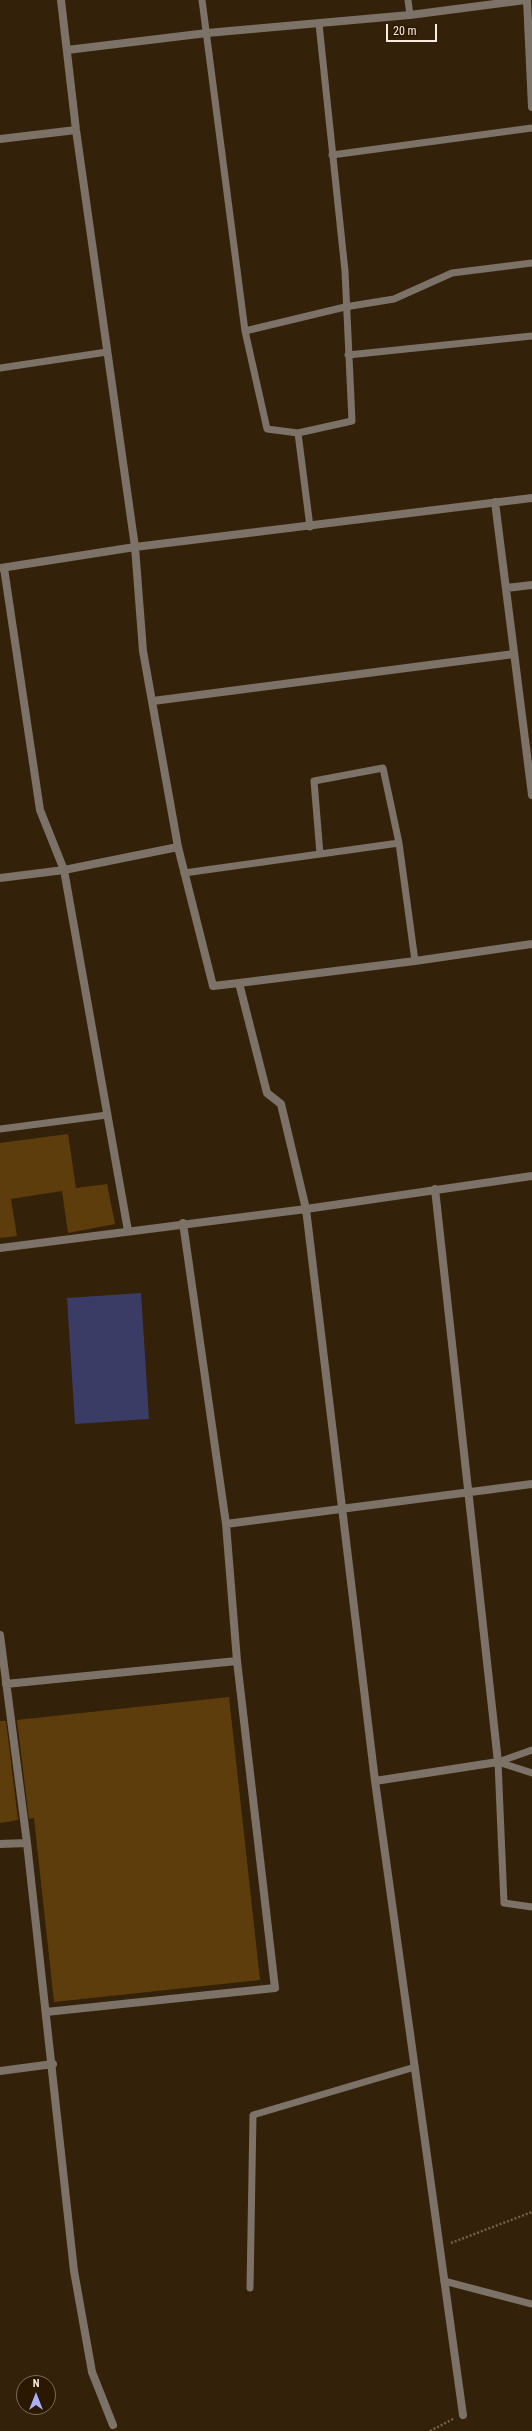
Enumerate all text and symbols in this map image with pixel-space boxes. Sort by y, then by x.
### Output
scale bar [388,16,439,42]
text: 20 m [393,24,417,38]
north arrow [16,2375,56,2415]
text: N [33,2377,39,2390]

